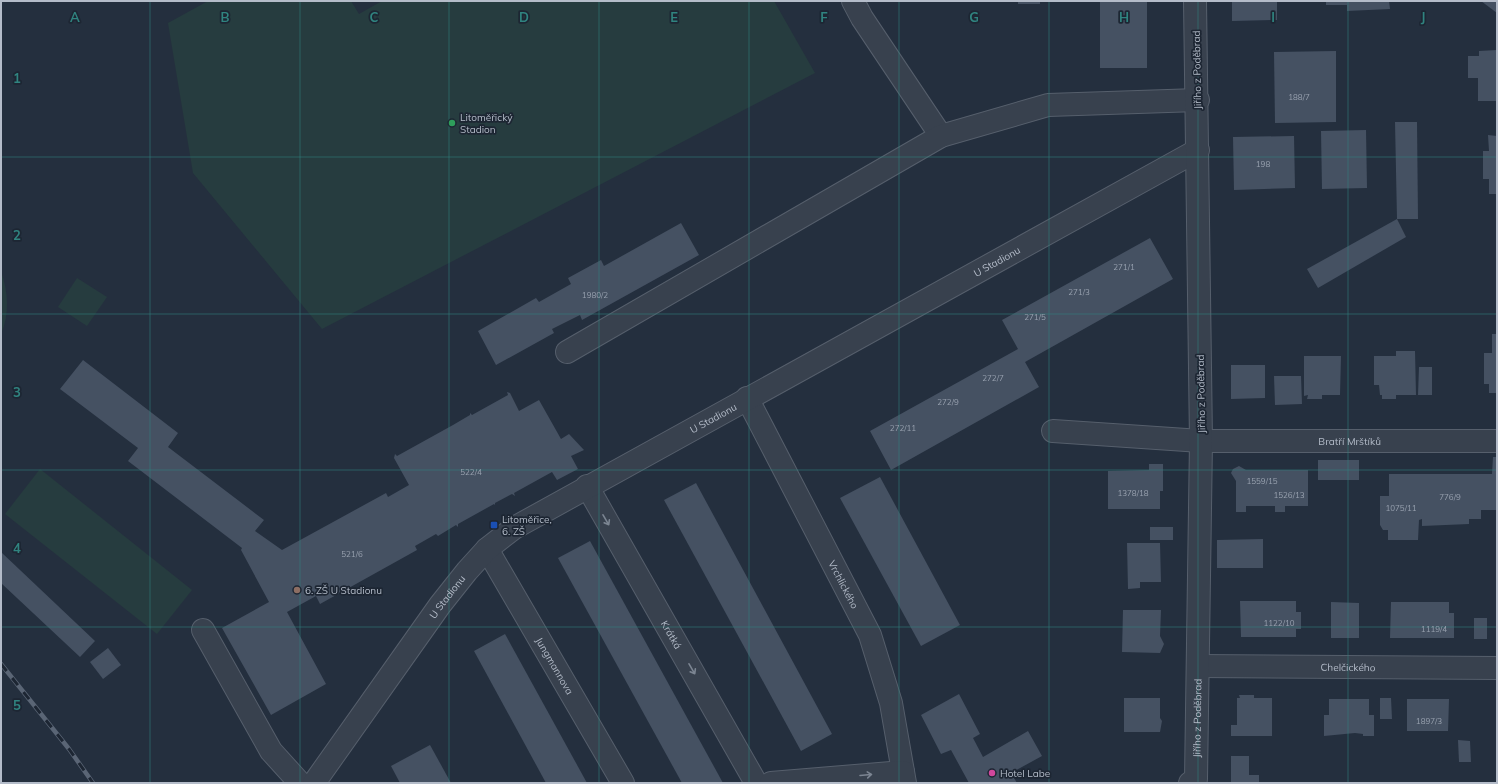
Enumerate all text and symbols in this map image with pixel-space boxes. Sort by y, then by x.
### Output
text: A [70,9,80,25]
text: B [221,9,230,25]
text: C [370,9,379,25]
text: D [519,9,529,25]
text: E [670,9,678,25]
text: F [820,9,828,25]
text: G [969,9,979,25]
text: H [1119,9,1129,25]
text: I [1271,9,1275,25]
text: J [1421,9,1425,25]
street label: Jiřího z Poděbrad [1190,31,1204,109]
text: 1 [13,70,21,86]
house number: 188/7 [1288,92,1310,102]
place label: Litoměřický Stadion [460,111,513,136]
marker: Litoměřický Stadion [447,118,457,128]
house number: 198 [1256,159,1270,169]
text: 2 [13,227,21,243]
street label: U Stadionu [971,243,1022,279]
house number: 271/1 [1113,262,1135,272]
house number: 271/3 [1068,287,1090,297]
house number: 1980/2 [582,290,608,300]
house number: 271/5 [1024,312,1046,322]
street label: Jiřího z Poděbrad [1194,355,1208,433]
house number: 272/7 [982,373,1004,383]
text: 3 [13,384,21,400]
house number: 272/9 [937,397,959,407]
street label: U Stadionu [688,400,739,436]
house number: 272/11 [890,423,916,433]
street label: Bratří Mrštíků [1318,435,1381,448]
house number: 522/4 [460,467,482,477]
house number: 1559/15 [1246,476,1278,486]
house number: 1378/18 [1117,488,1149,498]
house number: 1526/13 [1273,490,1305,500]
house number: 776/9 [1439,492,1461,502]
house number: 1075/11 [1385,503,1417,513]
place label: Litoměřice, 6. ZŠ [502,513,552,538]
one-way arrow [603,514,611,526]
marker: Litoměřice, 6. ZŠ [489,520,499,530]
text: 4 [13,540,21,556]
house number: 521/6 [341,549,363,559]
street label: Vrchlického [826,558,862,611]
street label: U Stadionu [426,572,468,621]
place label: 6. ZŠ U Stadionu [305,584,382,597]
marker: 6. ZŠ U Stadionu [292,585,302,595]
street label: Krátká [658,618,685,651]
house number: 1122/10 [1263,618,1295,628]
house number: 1119/4 [1421,624,1447,634]
street label: Jungmannova [533,635,577,697]
street label: Chelčického [1320,660,1376,674]
one-way arrow [688,663,696,675]
street label: Jiřího z Poděbrad [1190,679,1204,758]
text: 5 [13,697,21,713]
house number: 1897/3 [1416,716,1442,726]
place label: Hotel Labe [1000,767,1050,780]
marker: Hotel Labe [987,768,997,778]
one-way arrow [859,772,872,779]

